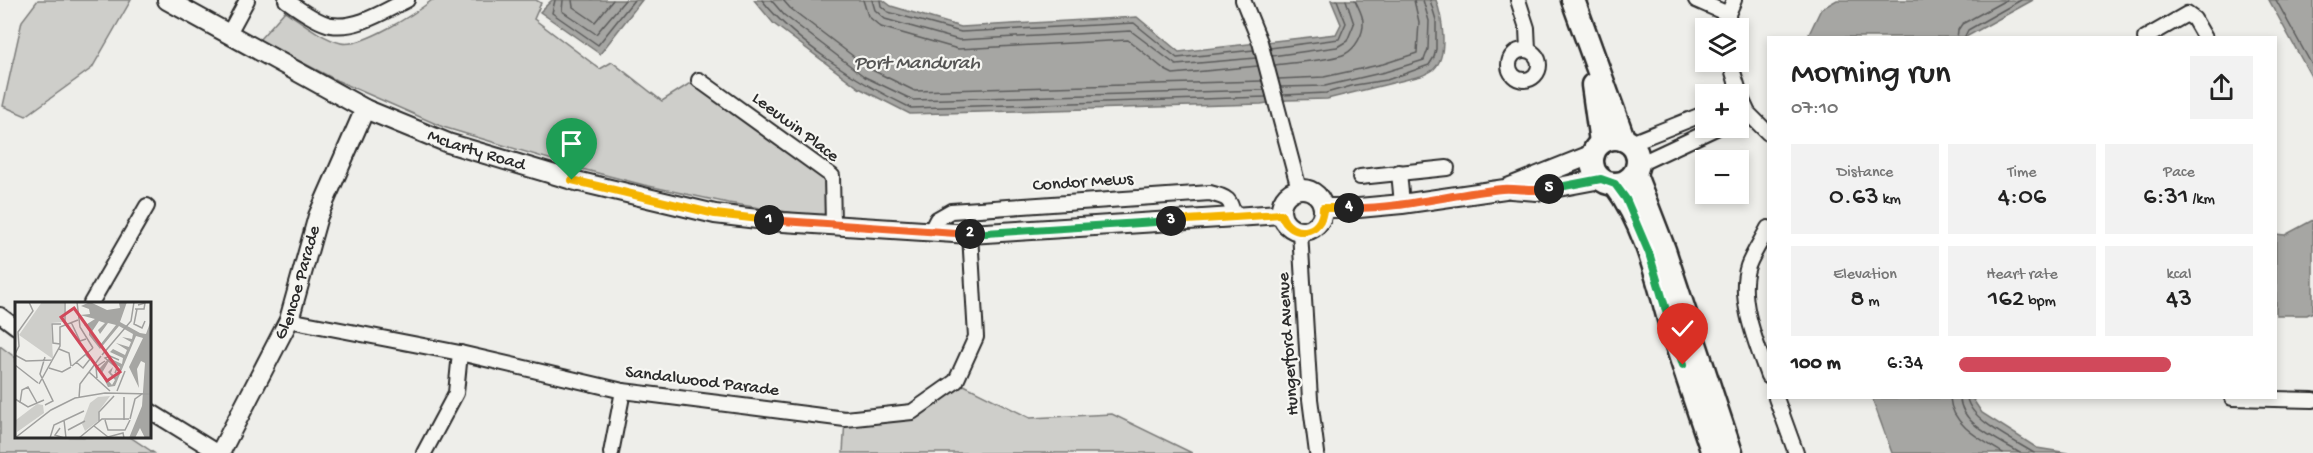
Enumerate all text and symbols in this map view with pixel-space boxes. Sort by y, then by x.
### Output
map controls [1695,18,1749,204]
button: layers [1695,18,1749,72]
water label: Port Mandurah [854,53,980,76]
text: Morning run [1791,56,1951,94]
button: share [2190,56,2253,119]
button: + [1695,84,1749,138]
street label: Leeuwin Place [747,88,843,168]
text: 07:10 [1791,98,1838,121]
pin [546,118,597,180]
street label: McLarty Road [424,125,529,176]
icon: arrive [555,127,588,160]
button: − [1695,150,1749,204]
text: Distance [1837,164,1893,183]
text: Time [2007,164,2037,183]
text: Pace [2163,164,2195,183]
street label: Condor Mews [1032,169,1135,197]
pin: 5 [1534,174,1564,204]
text: 5 [1545,179,1553,198]
text: 0.63 [1829,183,1879,214]
text: 4:06 [1998,183,2046,214]
text: 6:31 [2143,183,2189,214]
text: km [1879,191,1901,210]
text: /km [2189,191,2215,210]
pin: 4 [1334,193,1364,223]
text: 4 [1345,198,1353,217]
pin: 1 [754,205,784,235]
pin: 3 [1156,206,1186,236]
text: 1 [766,210,772,229]
text: 3 [1167,211,1175,230]
pin: 2 [955,219,985,249]
street label: Glencoe Parade [270,223,325,343]
text: 2 [966,224,974,243]
text: Elevation [1833,266,1897,285]
text: Heart rate [1986,266,2058,285]
text: kcal [2167,266,2191,285]
street label: Hungerford Avenue [1273,271,1304,416]
text: 8 [1850,285,1865,316]
text: 162 [1988,285,2024,316]
text: 43 [2166,285,2192,316]
text: m [1865,293,1880,312]
text: bpm [2024,293,2056,312]
inset map [15,302,152,438]
pin [1657,303,1708,365]
icon: check [1666,312,1699,345]
text: 100 m [1791,353,1841,376]
text: 6:34 [1887,353,1923,376]
street label: Sandalwood Parade [624,362,781,402]

